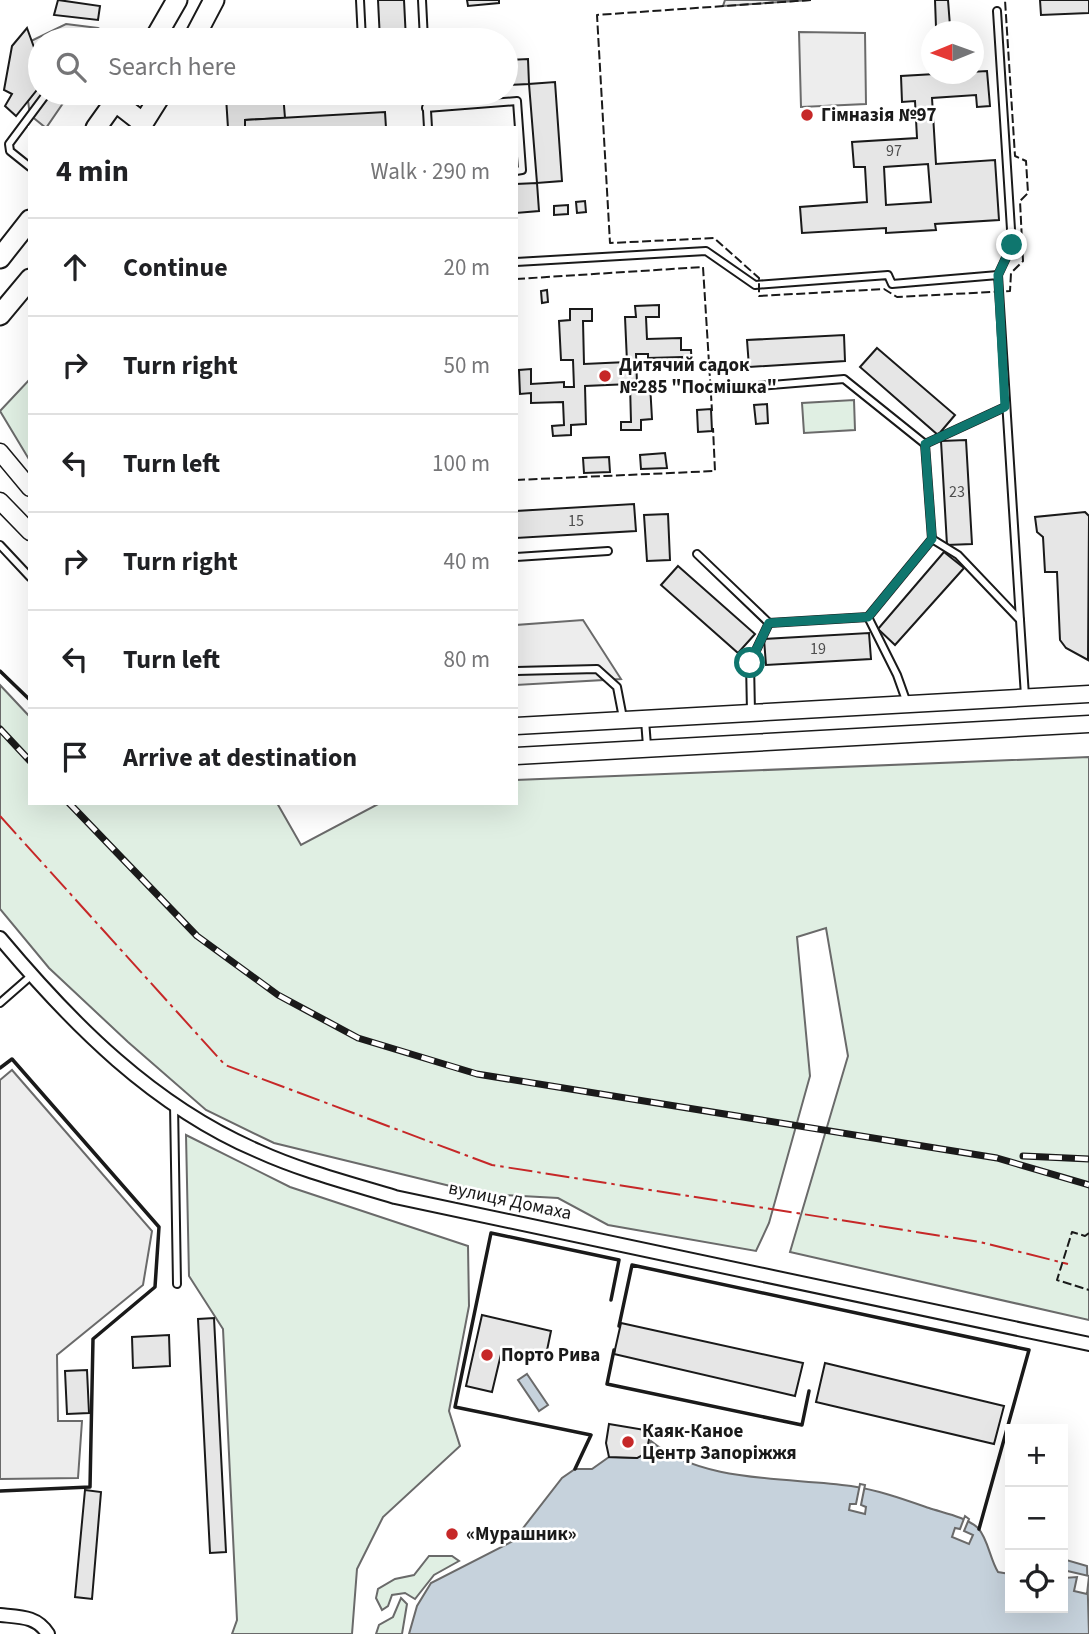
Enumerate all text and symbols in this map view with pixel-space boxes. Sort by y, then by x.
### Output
north arrow [921,21,984,84]
search box [28,28,518,105]
icon: search [52,48,90,86]
text: Search here [108,48,236,85]
place label: Гімназія №97 [821,102,937,129]
marker: Гімназія №97 [799,107,815,123]
house number: 97 [886,140,902,162]
text: 4 min [56,150,129,193]
text: Walk · 290 m [371,155,490,188]
route end [996,229,1027,260]
icon: ahead [56,248,94,286]
text: Continue [123,249,228,286]
text: 20 m [443,251,490,284]
icon: right [56,346,94,384]
text: Turn right [123,347,238,384]
text: 50 m [443,349,490,382]
place label: Дитячий садок №285 "Посмішка" [619,352,777,401]
marker: Дитячий садок №285 "Посмішка" [597,368,613,384]
icon: left [56,444,94,482]
text: Turn left [123,445,220,482]
text: 100 m [432,447,490,480]
house number: 23 [949,481,965,503]
house number: 15 [568,510,584,532]
icon: right [56,542,94,580]
text: Turn right [123,543,238,580]
text: 40 m [443,545,490,578]
house number: 19 [810,638,826,660]
icon: left [56,640,94,678]
text: Turn left [123,641,220,678]
text: 80 m [443,643,490,676]
route start [734,647,765,678]
icon: arrive [56,738,94,776]
text: Arrive at destination [123,739,357,776]
street label: вулиця Домаха [446,1175,574,1227]
place label: Порто Рива [501,1342,600,1369]
marker: Порто Рива [479,1347,495,1363]
place label: Каяк-Каное Центр Запоріжжя [642,1418,797,1467]
map controls [1005,1424,1068,1613]
button: + [1005,1424,1068,1487]
marker: Каяк-Каное Центр Запоріжжя [620,1434,636,1450]
button: − [1005,1487,1068,1550]
place label: «Мурашник» [466,1521,577,1548]
marker: «Мурашник» [444,1526,460,1542]
button: locate [1005,1550,1068,1613]

